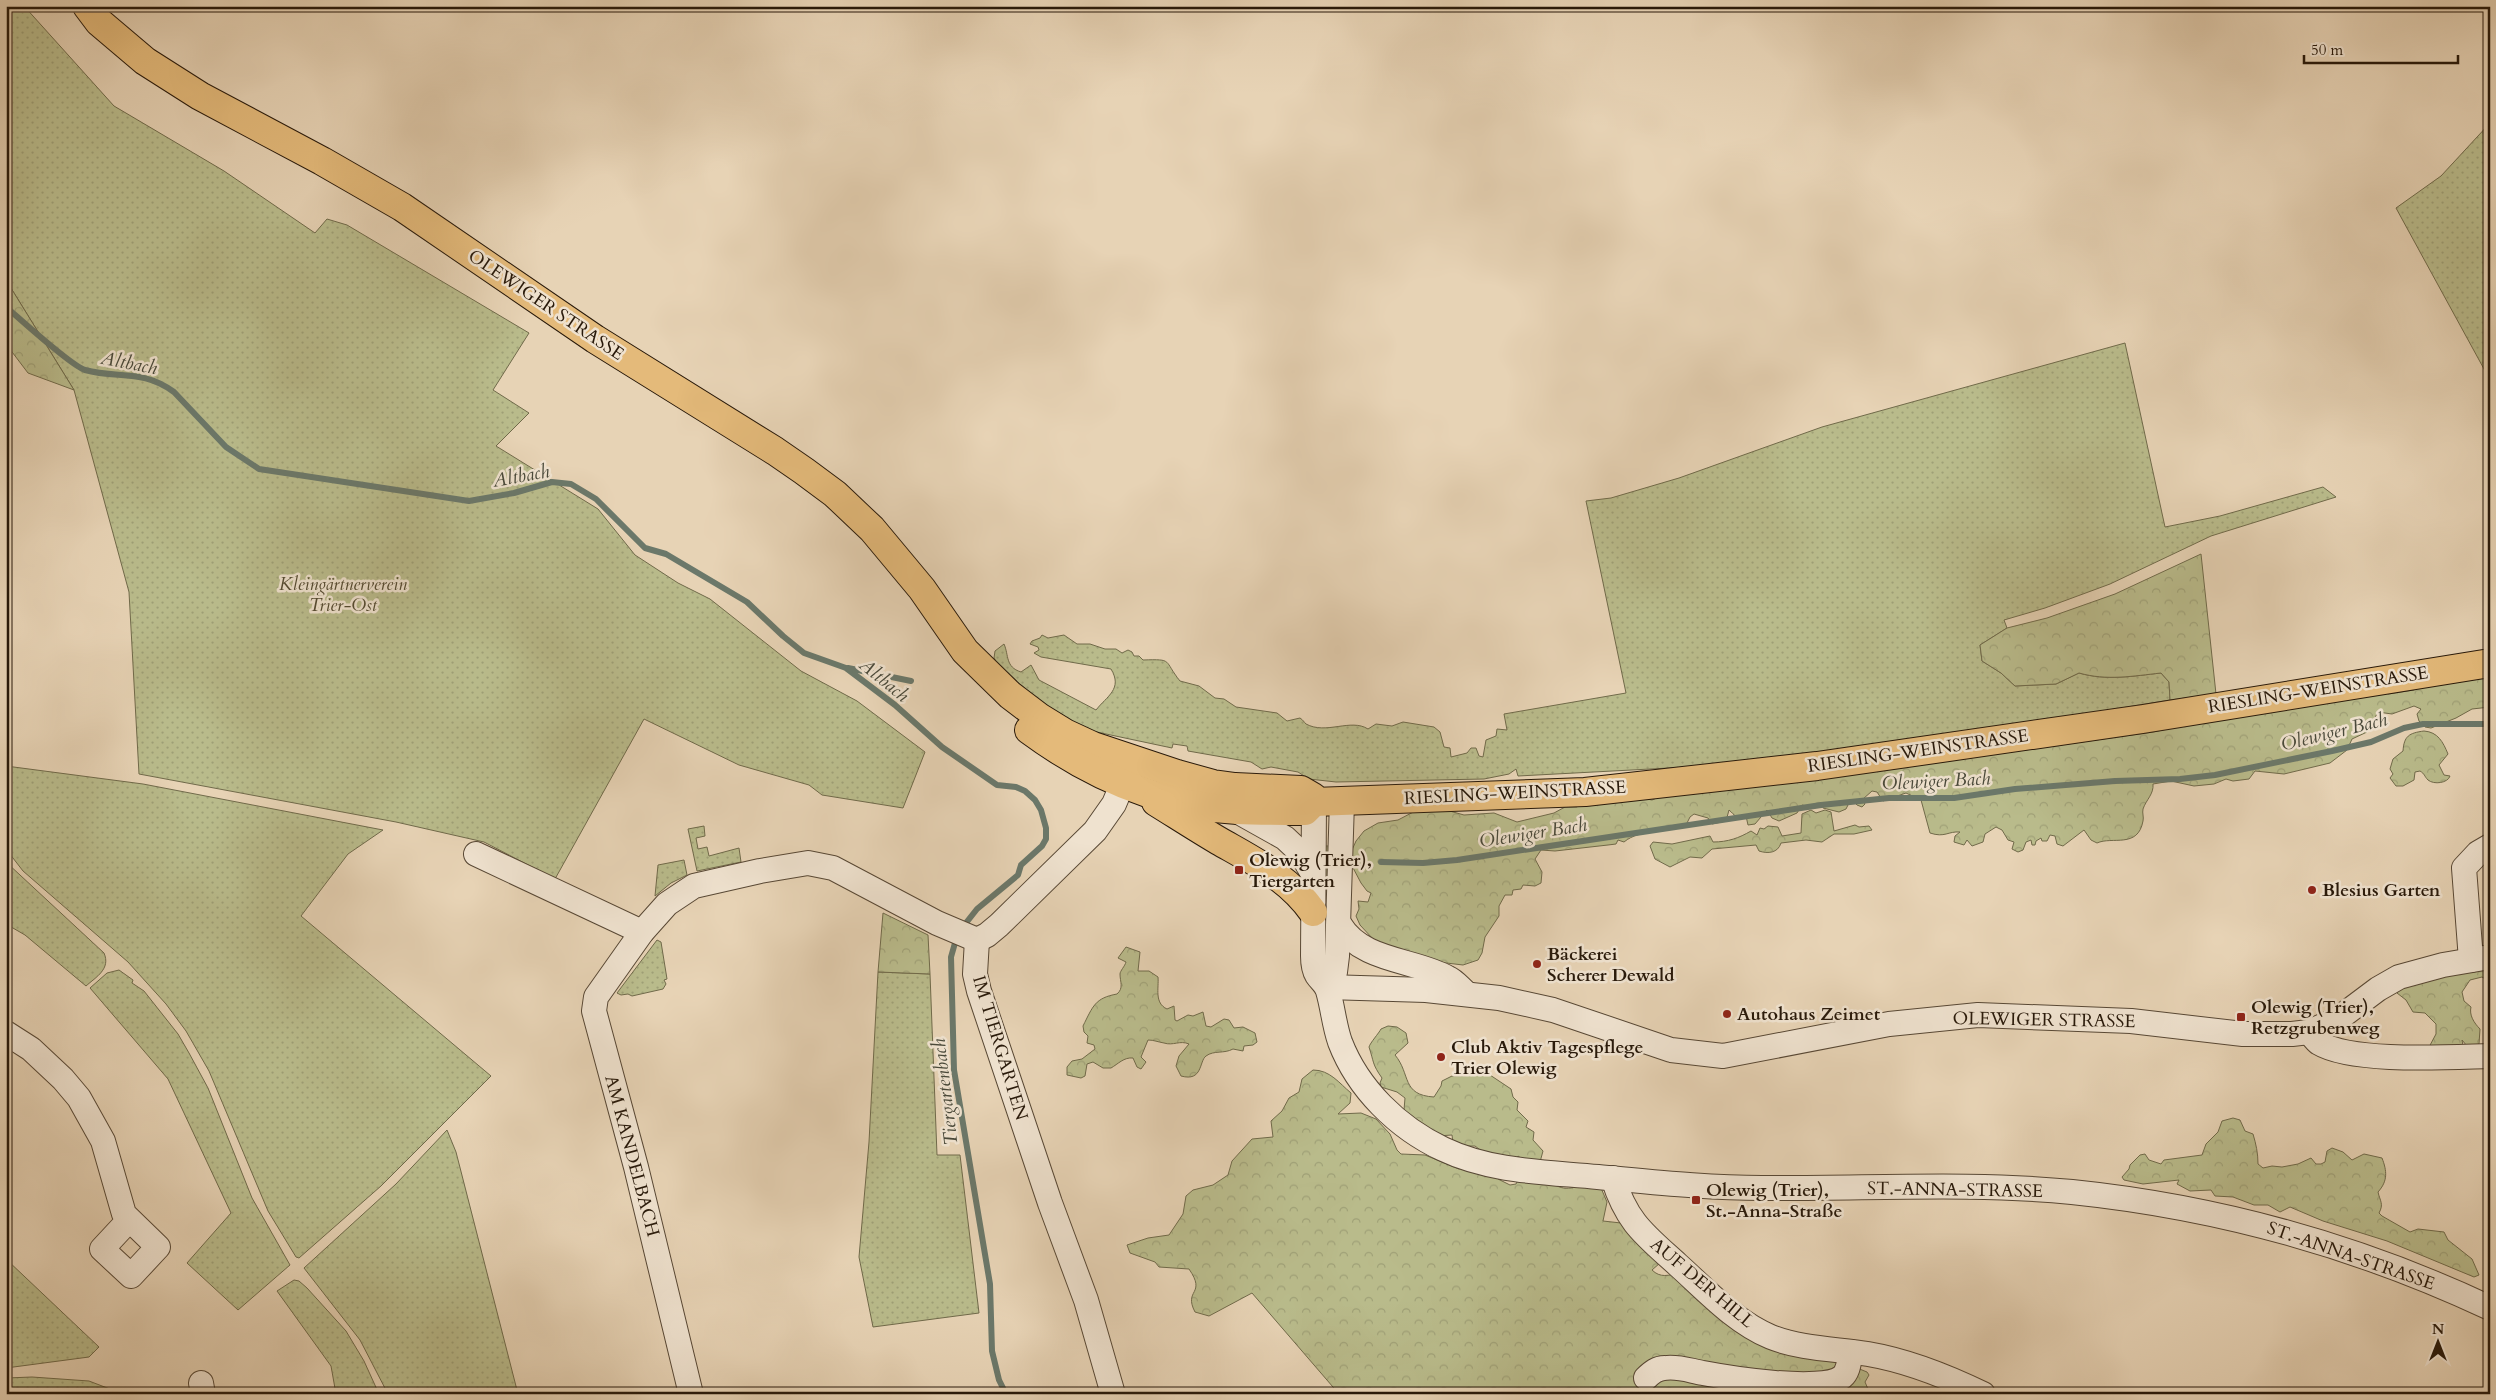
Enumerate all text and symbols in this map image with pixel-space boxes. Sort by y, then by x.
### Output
scale bar [2304,32,2457,64]
text: 50 m [2311,40,2343,60]
street label: OLEWIGER STRASSE [463,244,629,366]
water label: Altbach [97,345,160,381]
water label: Altbach [490,458,551,494]
park label: Kleingärtnerverein Trier-Ost [279,572,407,618]
water label: Altbach [853,651,914,708]
street label: RIESLING-WEINSTRASSE [2206,660,2430,720]
water label: Olewiger Bach [2278,706,2390,758]
street label: RIESLING-WEINSTRASSE [1806,723,2030,779]
water label: Olewiger Bach [1881,765,1991,797]
street label: RIESLING-WEINSTRASSE [1403,775,1627,811]
water label: Olewiger Bach [1477,812,1589,854]
place label: Olewig (Trier), Tiergarten [1249,848,1372,894]
marker: Olewig (Trier), Tiergarten [1233,864,1245,876]
place label: Blesius Garten [2322,878,2441,903]
marker: Blesius Garten [2306,884,2318,896]
place label: Bäckerei Scherer Dewald [1547,942,1675,988]
marker: Bäckerei Scherer Dewald [1531,958,1543,970]
street label: IM TIERGARTEN [966,973,1034,1124]
place label: Olewig (Trier), Retzgrubenweg [2251,995,2380,1041]
place label: Autohaus Zeimet [1737,1002,1881,1027]
street label: OLEWIGER STRASSE [1952,1006,2136,1034]
marker: Autohaus Zeimet [1721,1008,1733,1020]
marker: Olewig (Trier), Retzgrubenweg [2235,1011,2247,1023]
place label: Club Aktiv Tagespflege Trier Olewig [1451,1035,1644,1081]
water label: Tiergartenbach [926,1037,964,1147]
marker: Club Aktiv Tagespflege Trier Olewig [1435,1051,1447,1063]
street label: AM KANDELBACH [598,1072,666,1240]
street label: ST.-ANNA-STRASSE [1867,1176,2043,1204]
place label: Olewig (Trier), St.-Anna-Straße [1706,1178,1842,1224]
marker: Olewig (Trier), St.-Anna-Straße [1690,1194,1702,1206]
street label: ST.-ANNA-STRASSE [2264,1216,2438,1296]
street label: AUF DER HILL [1645,1232,1759,1334]
north arrow [2414,1318,2464,1368]
text: N [2432,1320,2444,1339]

